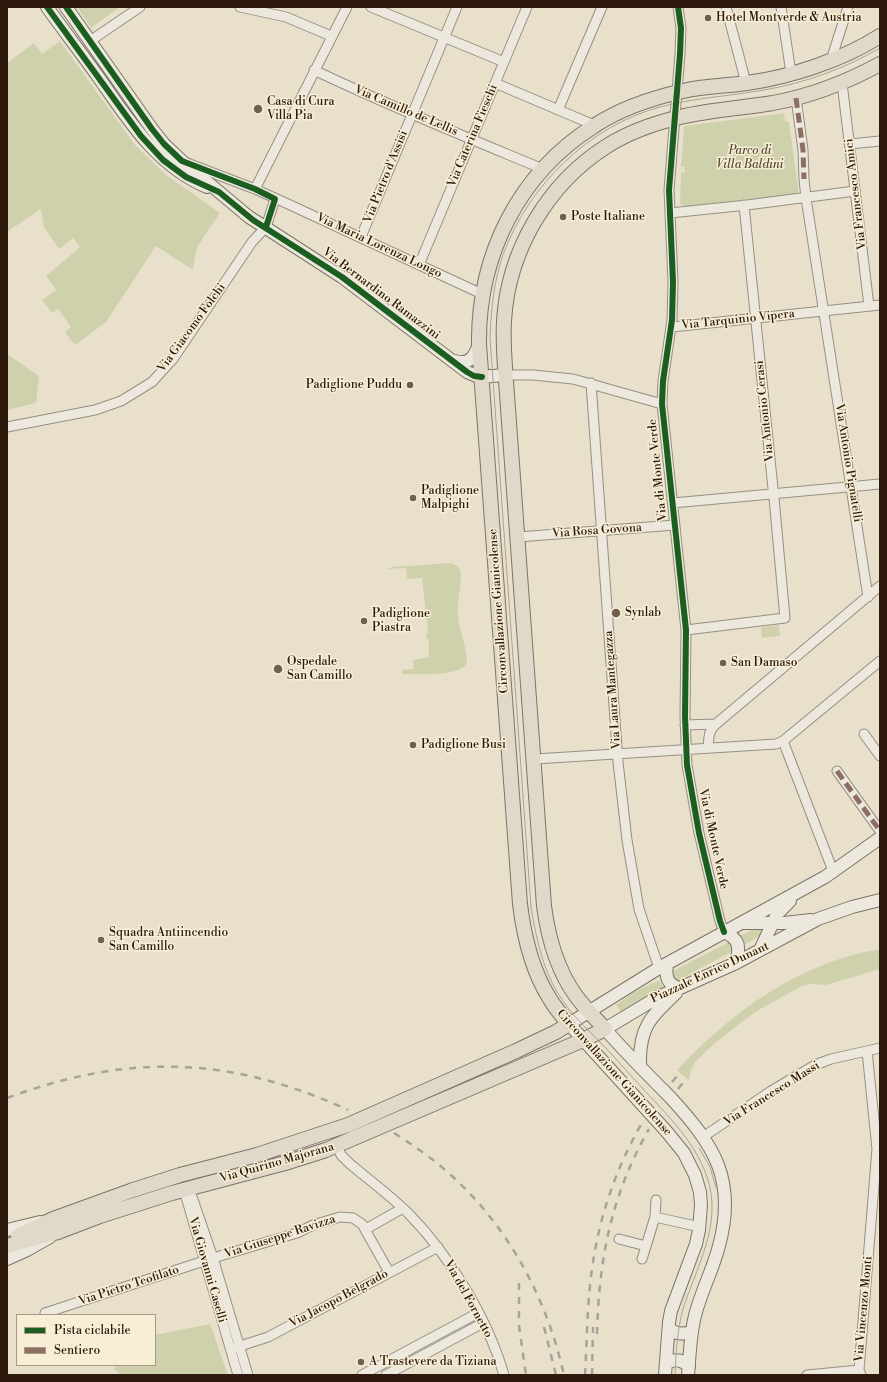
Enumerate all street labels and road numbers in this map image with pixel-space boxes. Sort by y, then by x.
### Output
street label: Via Camillo de Lellis [352,83,460,139]
street label: Via Caterina Fieschi [445,83,501,189]
street label: Via Pietro d'Assisi [361,129,411,225]
street label: Via Francesco Amici [842,138,870,250]
street label: Via Maria Lorenza Longo [314,211,444,281]
street label: Via Bernardino Ramazzini [319,245,443,343]
street label: Via Giacomo Folchi [155,281,229,375]
street label: Via Tarquinio Vipera [681,307,795,333]
street label: Via Antonio Cerasi [753,360,777,462]
street label: Via Antonio Pignatelli [832,403,864,523]
street label: Via di Monte Verde [645,418,671,522]
street label: Via Rosa Govona [552,521,642,541]
street label: Circonvallazione Gianicolense [486,528,512,694]
street label: Via Laura Mantegazza [602,630,624,750]
street label: Via di Monte Verde [695,787,731,891]
street label: Piazzale Enrico Dunant [649,939,771,1007]
street label: Circonvallazione Gianicolense [553,1007,675,1139]
street label: Via Francesco Massi [721,1059,823,1129]
street label: Via Quirino Majorana [218,1140,336,1186]
street label: Via Giuseppe Ravizza [223,1212,337,1262]
street label: Via Giovanni Caselli [185,1216,229,1324]
street label: Via Vincenzo Monti [852,1255,876,1363]
street label: Via del Fornetto [441,1258,495,1340]
street label: Via Pietro Teofilato [77,1263,181,1309]
street label: Via Jacopo Belgrado [287,1267,391,1331]

